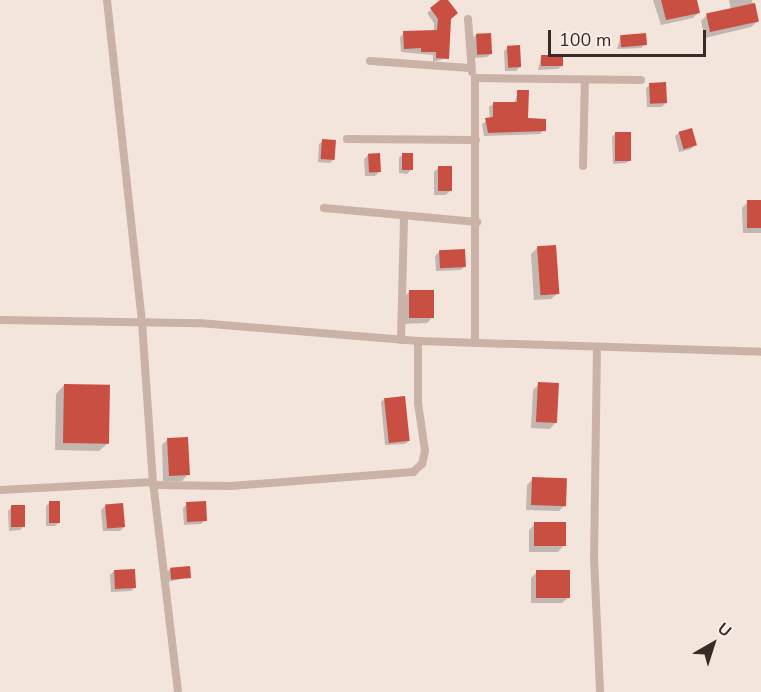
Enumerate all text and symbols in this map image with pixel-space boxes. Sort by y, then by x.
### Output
scale bar [551,18,708,56]
text: 100 m [559,28,611,52]
north arrow [683,614,743,674]
text: U [713,618,736,642]

